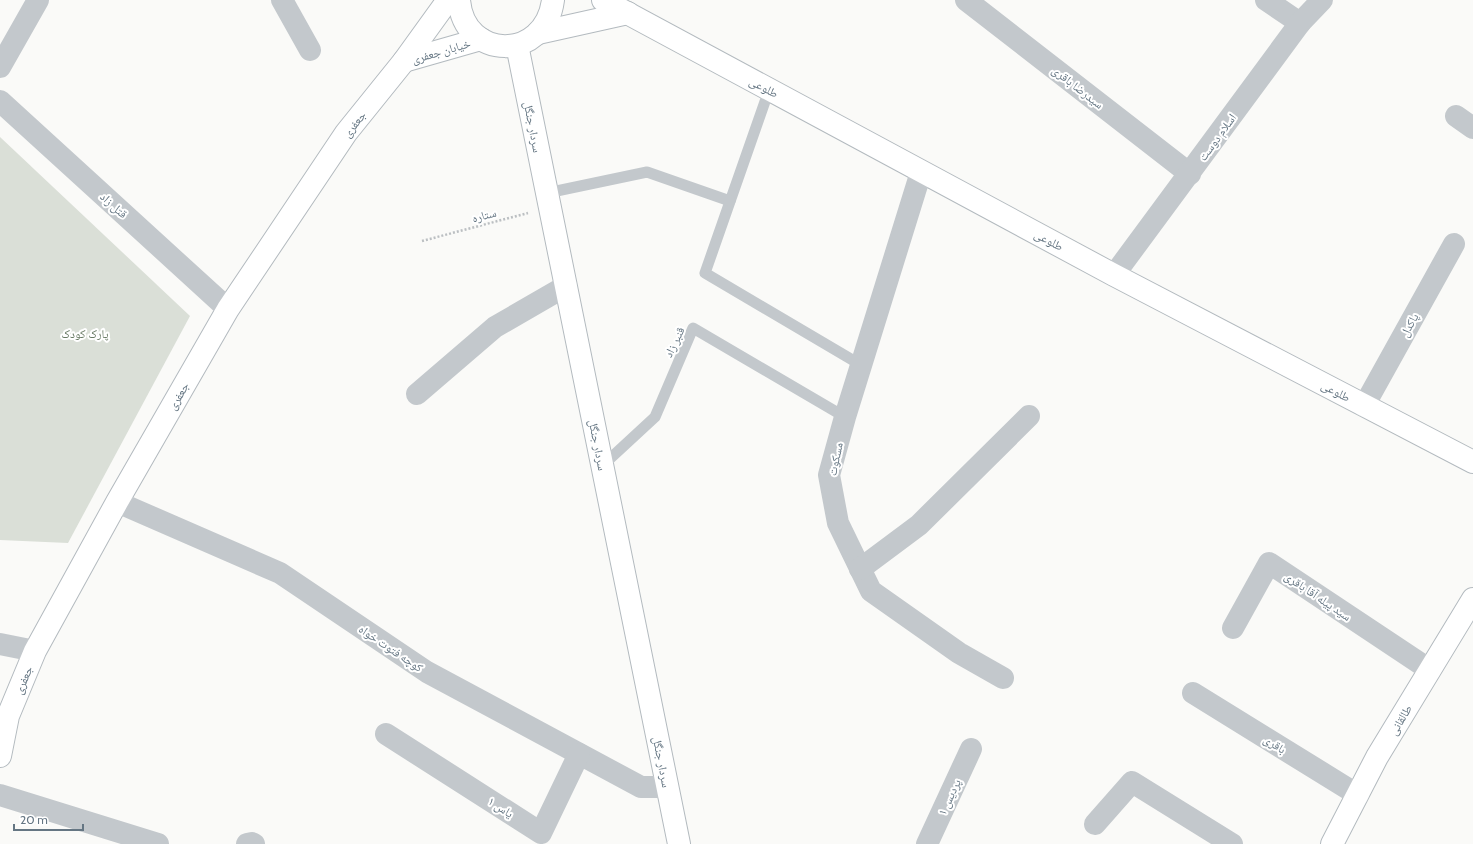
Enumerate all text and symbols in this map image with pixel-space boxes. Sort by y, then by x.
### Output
street label: خیابان جعفری [410,35,473,67]
street label: سیدرضا باقری [1049,62,1107,112]
street label: طلوعی [747,73,781,101]
street label: سردار جنگل [521,100,545,154]
street label: جعفری [339,107,369,140]
street label: اسلام دوست [1195,110,1240,164]
street label: قتل زاد [97,189,131,221]
street label: ستاره [470,205,498,225]
street label: طلوعی [1032,226,1066,254]
street label: پاکدل [1396,310,1422,340]
street label: قنبر زاد [660,324,688,360]
park label: پارک کودک [61,326,109,341]
street label: طلوعی [1319,377,1353,405]
street label: جعفری [164,379,192,413]
street label: سردار جنگل [586,418,610,472]
street label: مسکوت [824,441,846,477]
street label: سید پیله آقا باقری [1282,568,1354,624]
street label: کوچه فتوت خواه [356,621,426,675]
street label: جعفری [10,663,36,697]
street label: طالقانی [1385,702,1415,738]
street label: باقری [1261,731,1289,757]
street label: سردار جنگل [650,735,674,789]
street label: پردیس ۱ [934,776,964,818]
street label: یاس ۱ [485,793,517,821]
scale bar [14,806,83,832]
text: 20 m [20,812,48,827]

